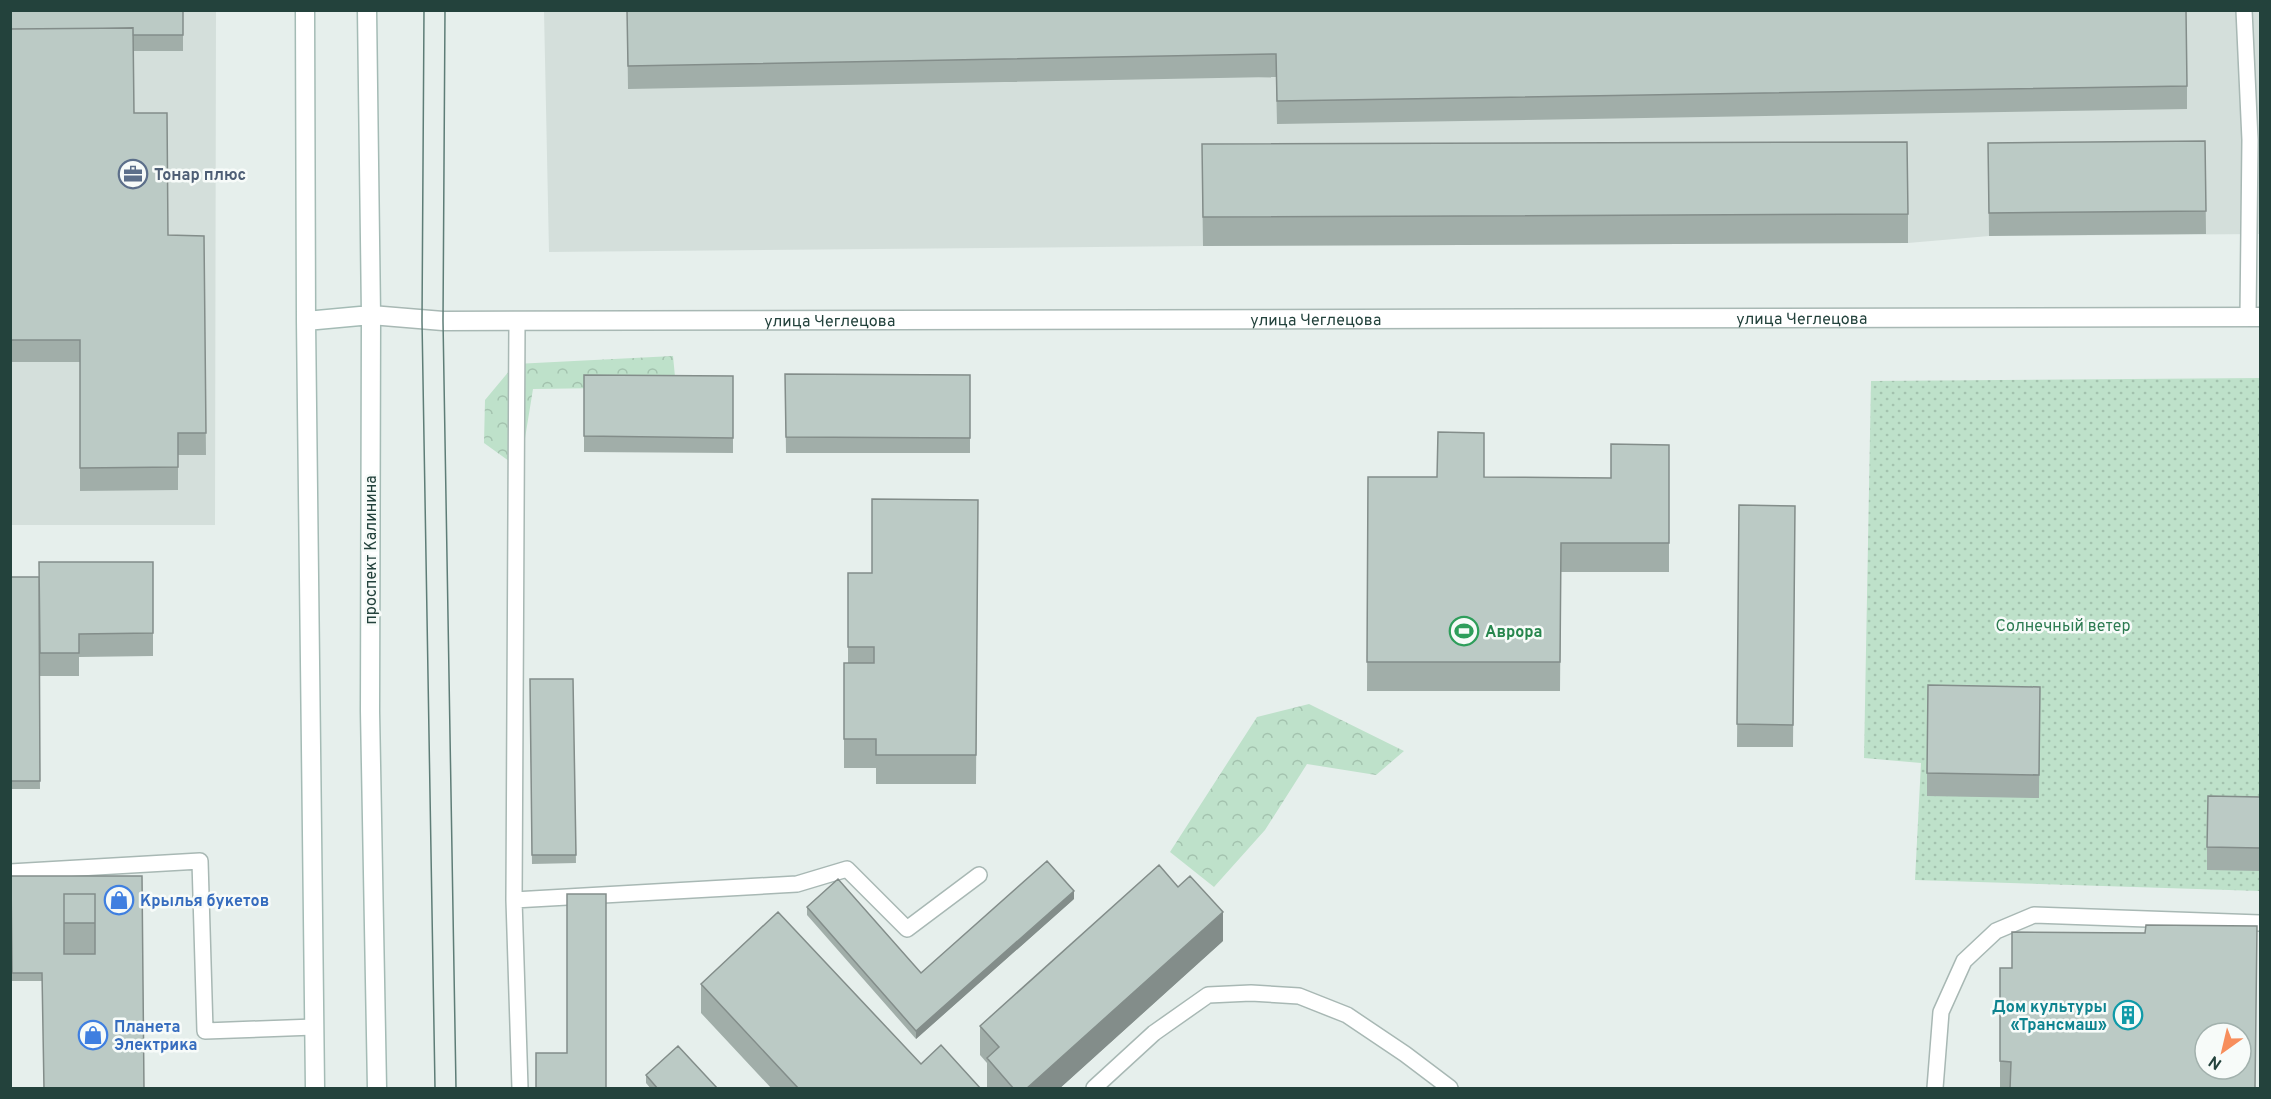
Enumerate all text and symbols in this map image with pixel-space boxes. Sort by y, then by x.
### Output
office icon: Тонар плюс [117,158,149,190]
place label: Тонар плюс [154,166,246,186]
street label: улица Чеглецова [1736,310,1867,330]
street label: улица Чеглецова [1250,311,1381,331]
street label: улица Чеглецова [764,312,895,332]
street label: проспект Калинина [362,475,382,625]
sports icon: Аврора [1448,615,1480,647]
park label: Солнечный ветер [1996,617,2130,637]
place label: Аврора [1485,623,1543,643]
shop icon: Крылья букетов [103,884,135,916]
place label: Крылья букетов [140,892,269,912]
place label: Дом культуры «Трансмаш» [1992,998,2107,1036]
building icon: Дом культуры «Трансмаш» [2112,999,2144,1031]
place label: Планета Электрика [114,1018,197,1056]
shop icon: Планета Электрика [77,1019,109,1051]
north arrow [2193,1021,2253,1081]
text: N [2205,1050,2226,1073]

